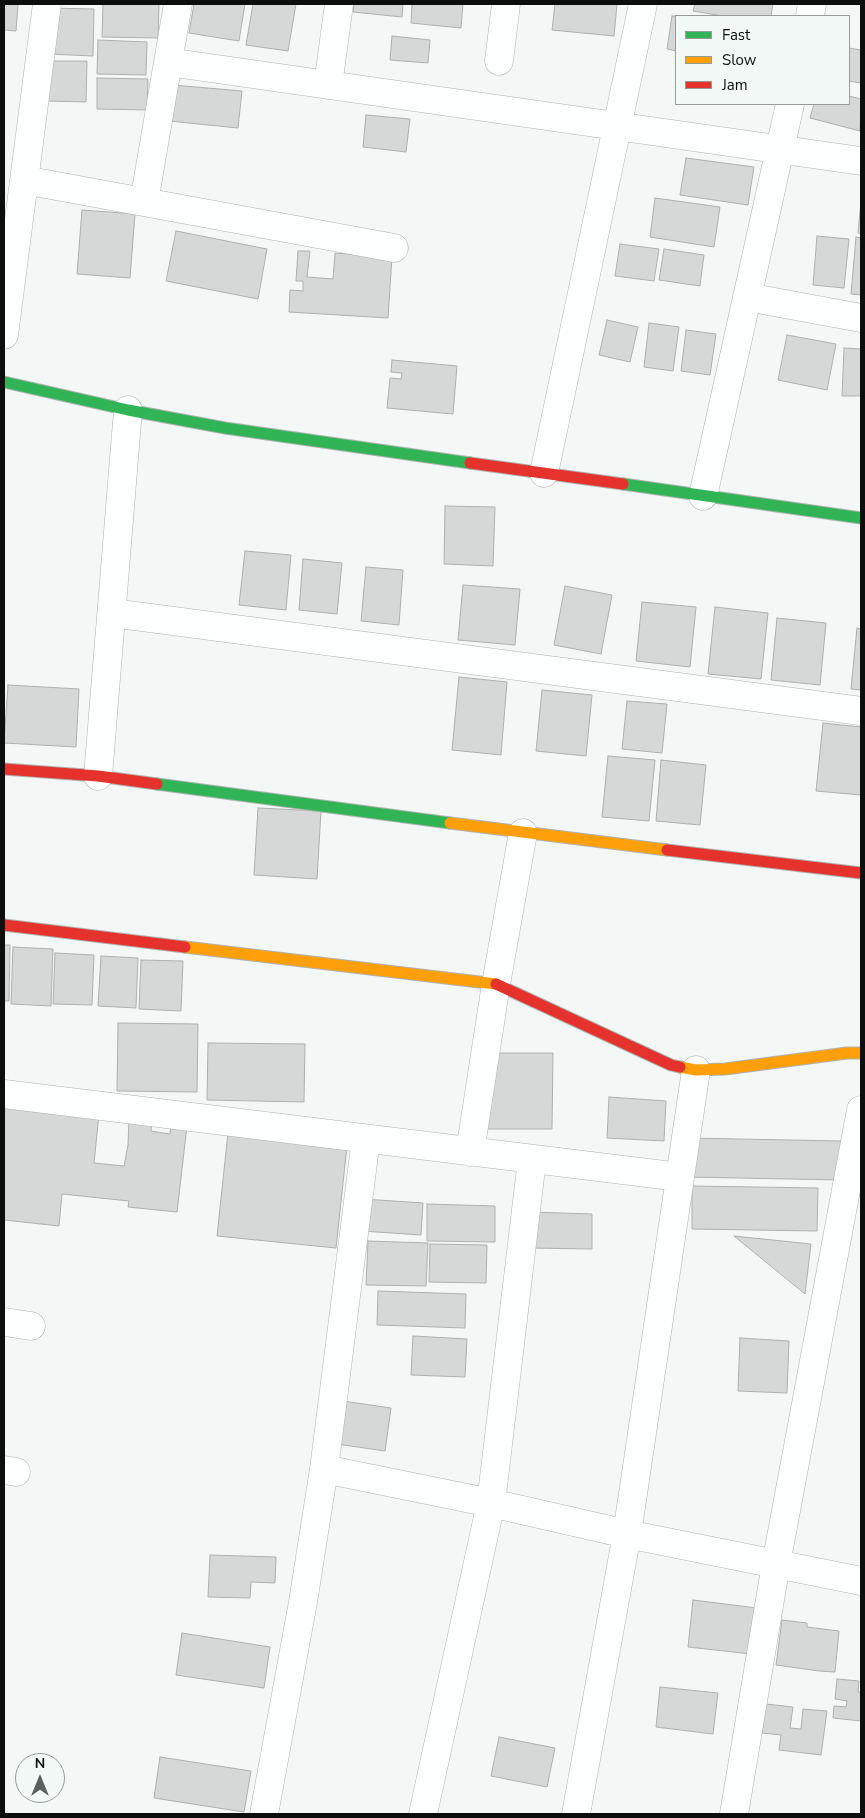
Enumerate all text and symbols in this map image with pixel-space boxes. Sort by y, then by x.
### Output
legend [675,15,850,105]
text: Fast [722,25,750,45]
text: Slow [722,50,756,70]
text: Jam [722,75,748,95]
north arrow [15,1753,65,1803]
text: N [35,1754,45,1773]

